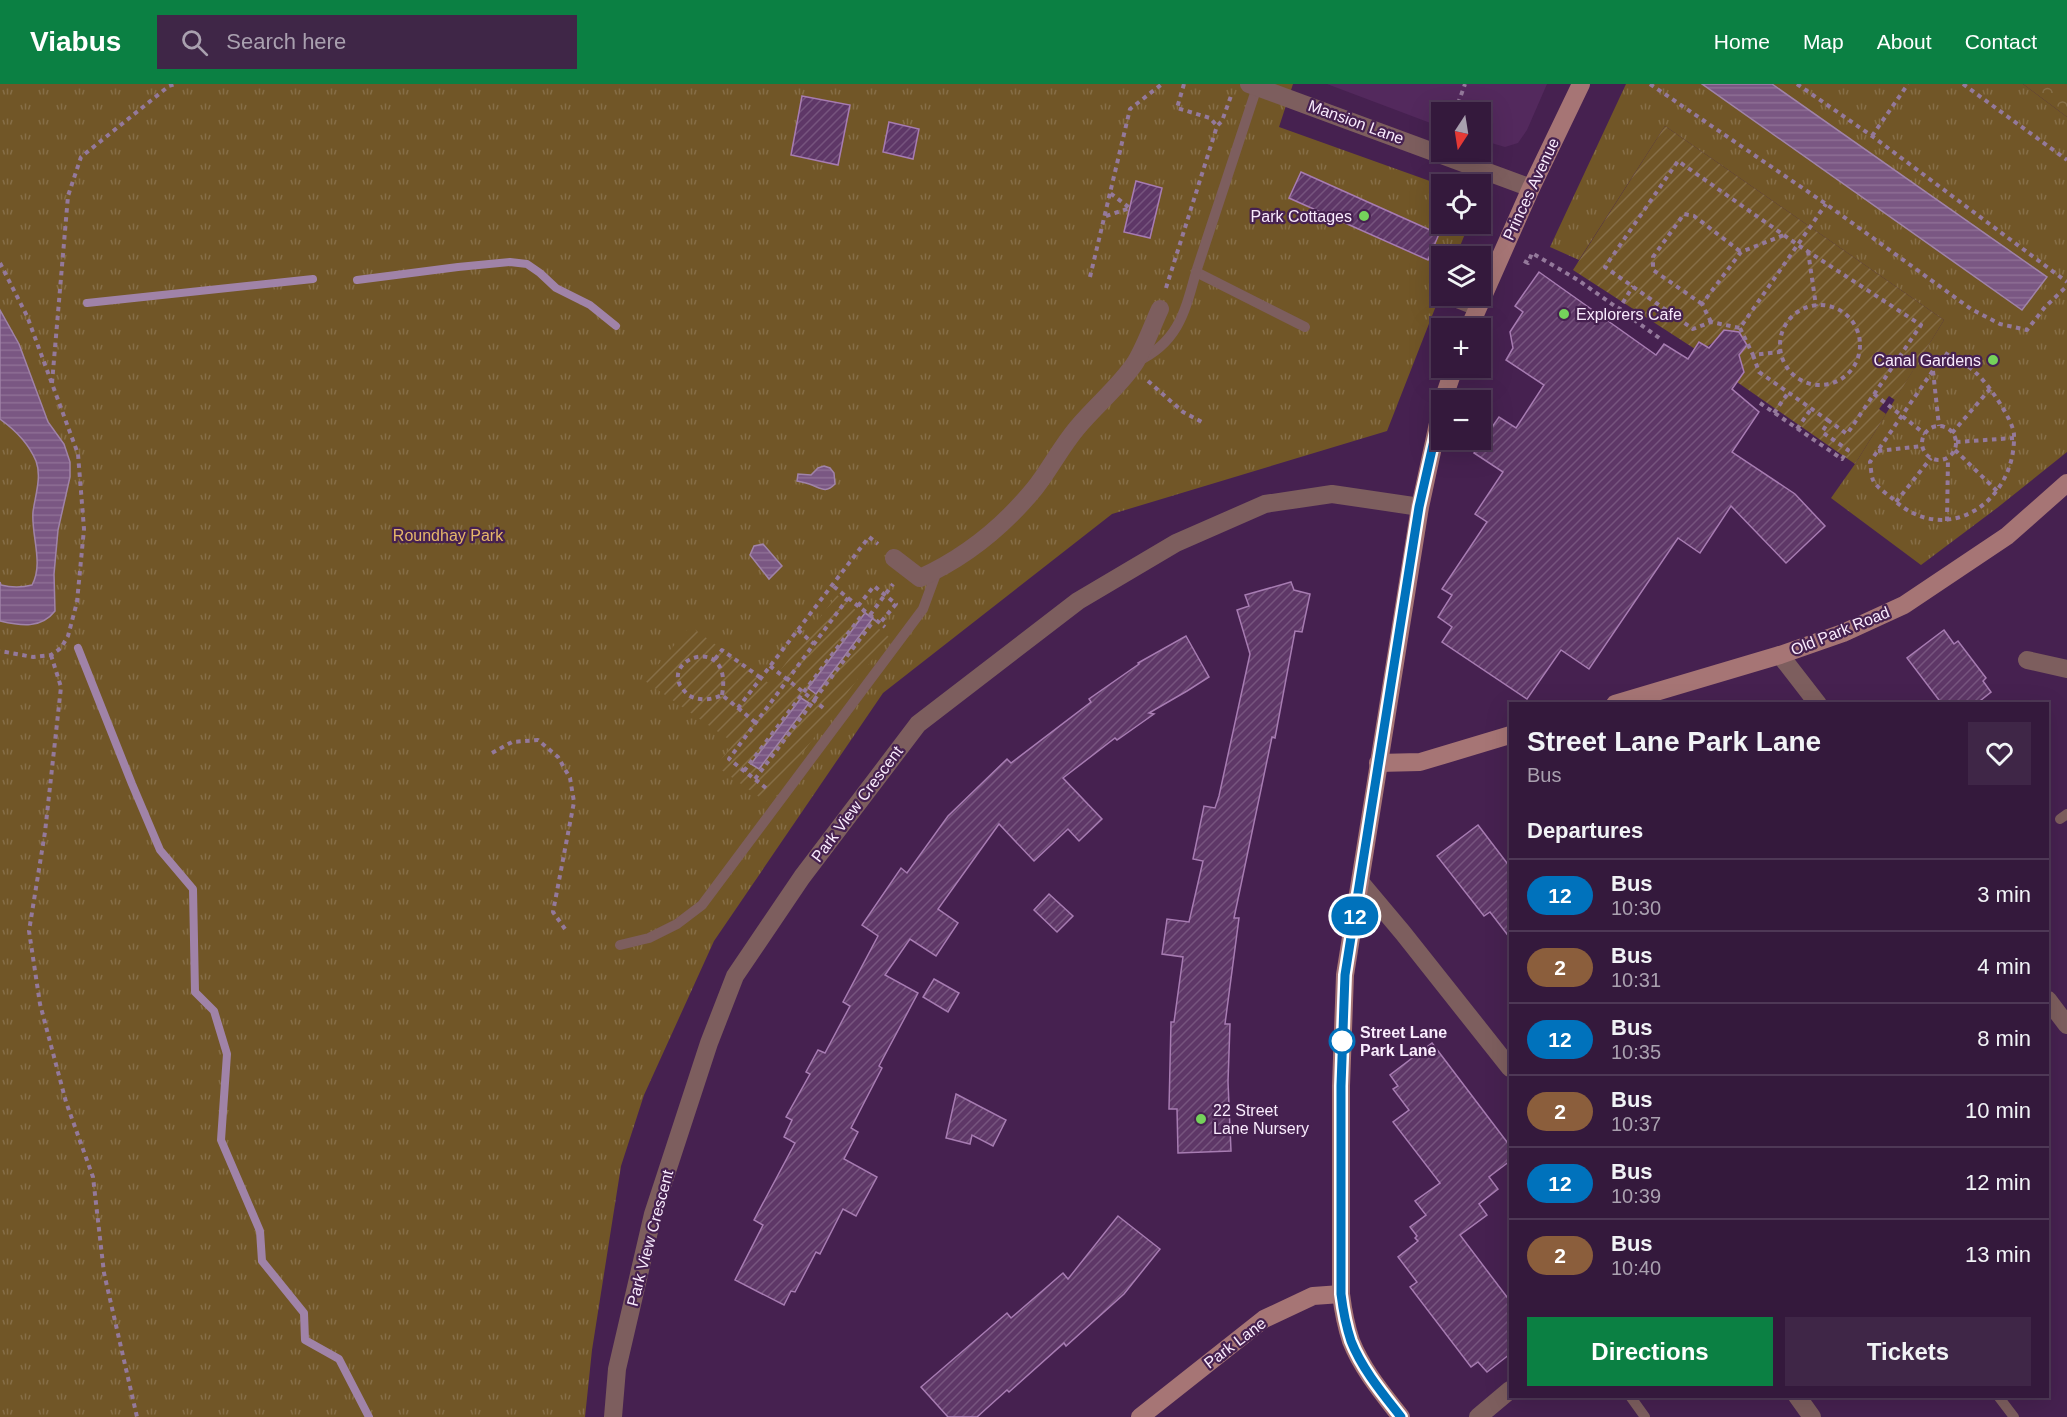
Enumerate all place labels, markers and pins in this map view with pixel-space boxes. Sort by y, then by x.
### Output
place label: Park Cottages [1251,208,1352,225]
marker: Park Cottages [1357,209,1371,223]
place label: Explorers Cafe [1576,306,1682,323]
marker: Explorers Cafe [1557,307,1571,321]
place label: Canal Gardens [1873,352,1981,369]
marker: Canal Gardens [1986,353,2000,367]
place label: Street Lane Park Lane [1360,1024,1447,1059]
marker: Street Lane Park Lane [1329,1028,1355,1054]
place label: 22 Street Lane Nursery [1213,1102,1309,1137]
marker: 22 Street Lane Nursery [1194,1112,1208,1126]

